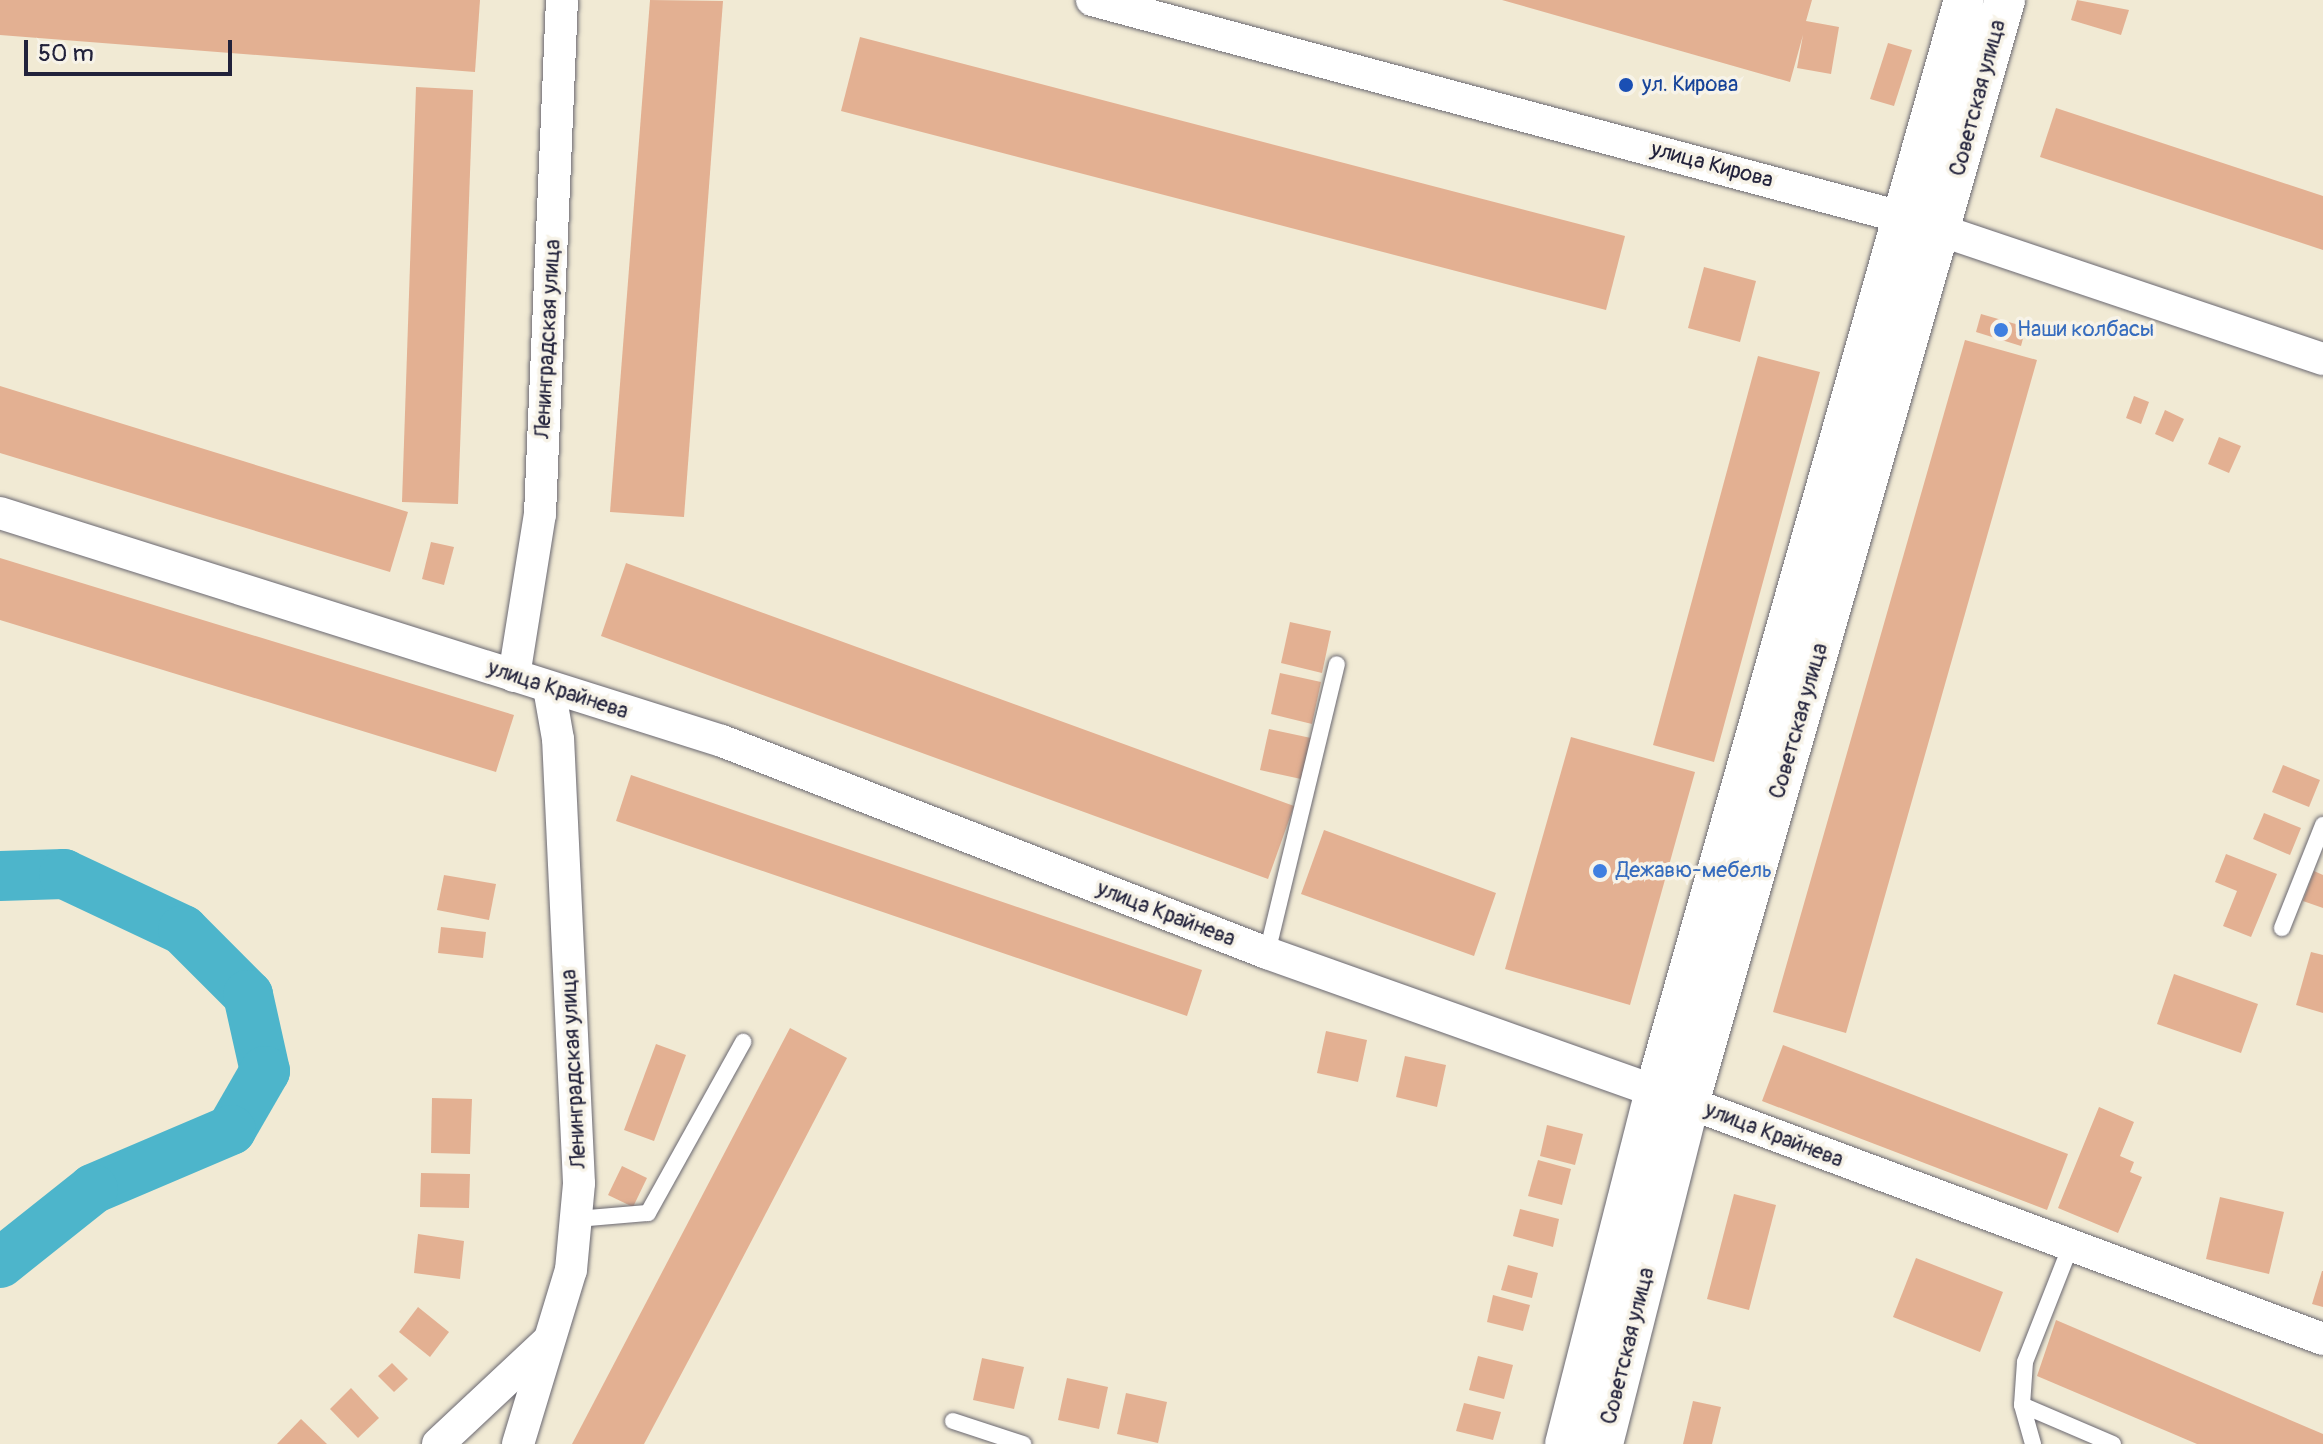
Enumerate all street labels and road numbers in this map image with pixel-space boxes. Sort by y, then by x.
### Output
street label: Советская улица [1944,17,2012,179]
street label: улица Кирова [1648,136,1776,194]
street label: Ленинградская улица [530,239,566,439]
street label: Советская улица [1764,640,1834,802]
street label: улица Крайнева [484,655,632,725]
street label: улица Крайнева [1093,875,1239,953]
street label: Ленинградская улица [556,969,592,1169]
street label: улица Крайнева [1701,1096,1847,1174]
street label: Советская улица [1596,1265,1660,1427]

